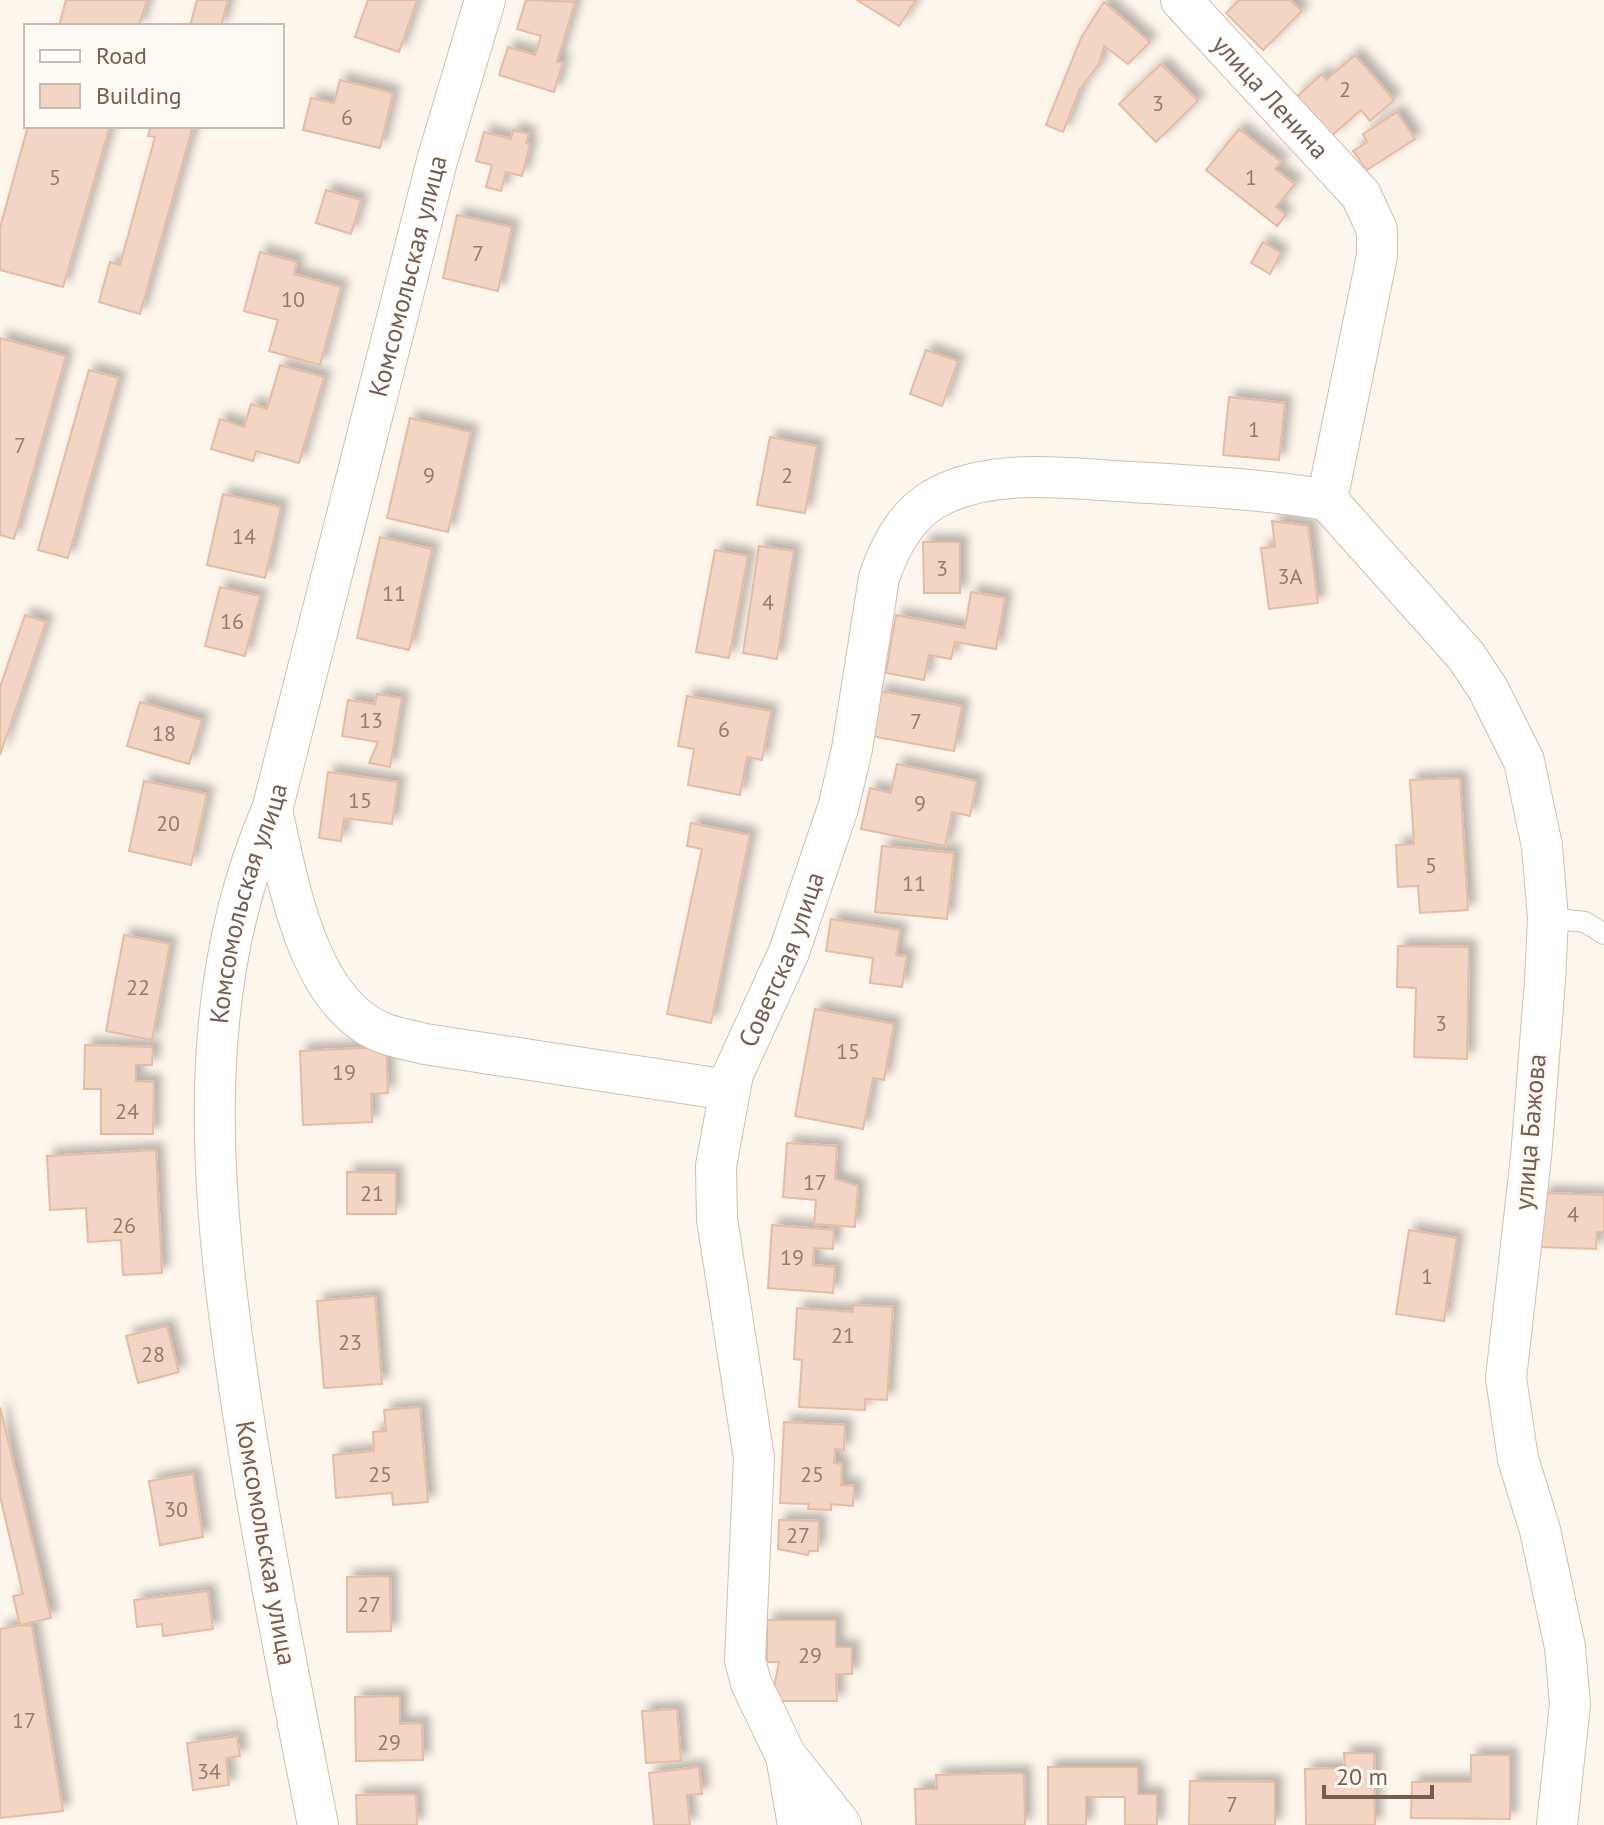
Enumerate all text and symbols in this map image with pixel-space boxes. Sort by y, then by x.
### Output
legend [24,24,284,128]
street label: улица Ленина [1205,28,1336,166]
text: Road [96,40,147,71]
house number: 2 [1339,75,1351,103]
text: Building [96,80,182,111]
house number: 3 [1152,89,1164,117]
house number: 6 [341,103,353,131]
street label: Комсомольская улица [361,152,454,400]
house number: 5 [49,163,61,191]
house number: 1 [1245,163,1257,191]
house number: 7 [472,239,484,267]
house number: 10 [281,285,305,313]
house number: 1 [1248,415,1260,443]
house number: 7 [14,431,26,459]
house number: 9 [423,461,435,489]
house number: 2 [781,461,793,489]
house number: 14 [232,522,256,550]
house number: 3 [936,554,948,582]
house number: 3А [1278,562,1303,590]
house number: 11 [382,579,406,607]
house number: 4 [762,588,774,616]
house number: 16 [220,607,244,635]
house number: 13 [359,706,383,734]
house number: 7 [910,707,922,735]
house number: 6 [718,715,730,743]
house number: 18 [152,719,176,747]
street label: Комсомольская улица [202,780,294,1025]
house number: 15 [348,786,372,814]
house number: 9 [914,789,926,817]
house number: 20 [156,809,180,837]
house number: 5 [1425,851,1437,879]
street label: Советская улица [731,867,831,1052]
house number: 11 [902,869,926,897]
house number: 22 [126,973,150,1001]
house number: 3 [1435,1009,1447,1037]
house number: 15 [836,1037,860,1065]
street label: улица Бажова [1506,1052,1553,1212]
house number: 19 [332,1058,356,1086]
house number: 24 [115,1097,139,1125]
house number: 17 [803,1168,827,1196]
house number: 21 [360,1179,384,1207]
house number: 4 [1567,1200,1579,1228]
house number: 26 [112,1211,136,1239]
house number: 19 [780,1243,804,1271]
house number: 1 [1421,1262,1433,1290]
house number: 21 [831,1321,855,1349]
house number: 23 [338,1328,362,1356]
house number: 28 [141,1340,165,1368]
street label: Комсомольская улица [229,1418,304,1668]
house number: 25 [368,1460,392,1488]
house number: 25 [800,1460,824,1488]
house number: 30 [164,1495,188,1523]
house number: 27 [786,1521,810,1549]
house number: 27 [357,1590,381,1618]
house number: 29 [798,1641,822,1669]
house number: 17 [12,1706,36,1734]
house number: 29 [377,1728,401,1756]
scale bar [1324,1749,1432,1799]
house number: 34 [197,1757,221,1785]
text: 20 m [1336,1761,1388,1792]
house number: 7 [1226,1790,1238,1818]

